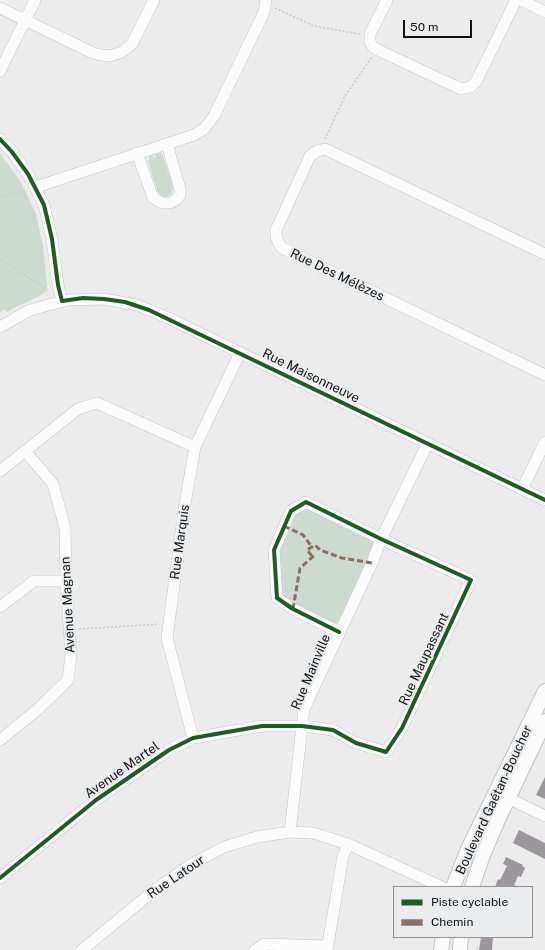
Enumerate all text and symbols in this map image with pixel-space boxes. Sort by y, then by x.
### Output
scale bar [405,12,474,38]
text: 50 m [410,20,438,34]
street label: Rue Des Mélèzes [287,246,387,304]
street label: Rue Maisonneuve [260,346,362,406]
street label: Rue Marquis [167,504,193,580]
street label: Avenue Magnan [58,556,78,654]
street label: Rue Maupassant [396,610,452,708]
street label: Rue Mainville [288,632,334,712]
street label: Boulevard Gaétan-Boucher [452,723,536,877]
street label: Avenue Martel [82,739,162,801]
street label: Rue Latour [144,852,208,902]
legend [393,886,533,938]
text: Piste cyclable [431,895,508,909]
text: Chemin [431,915,473,929]

